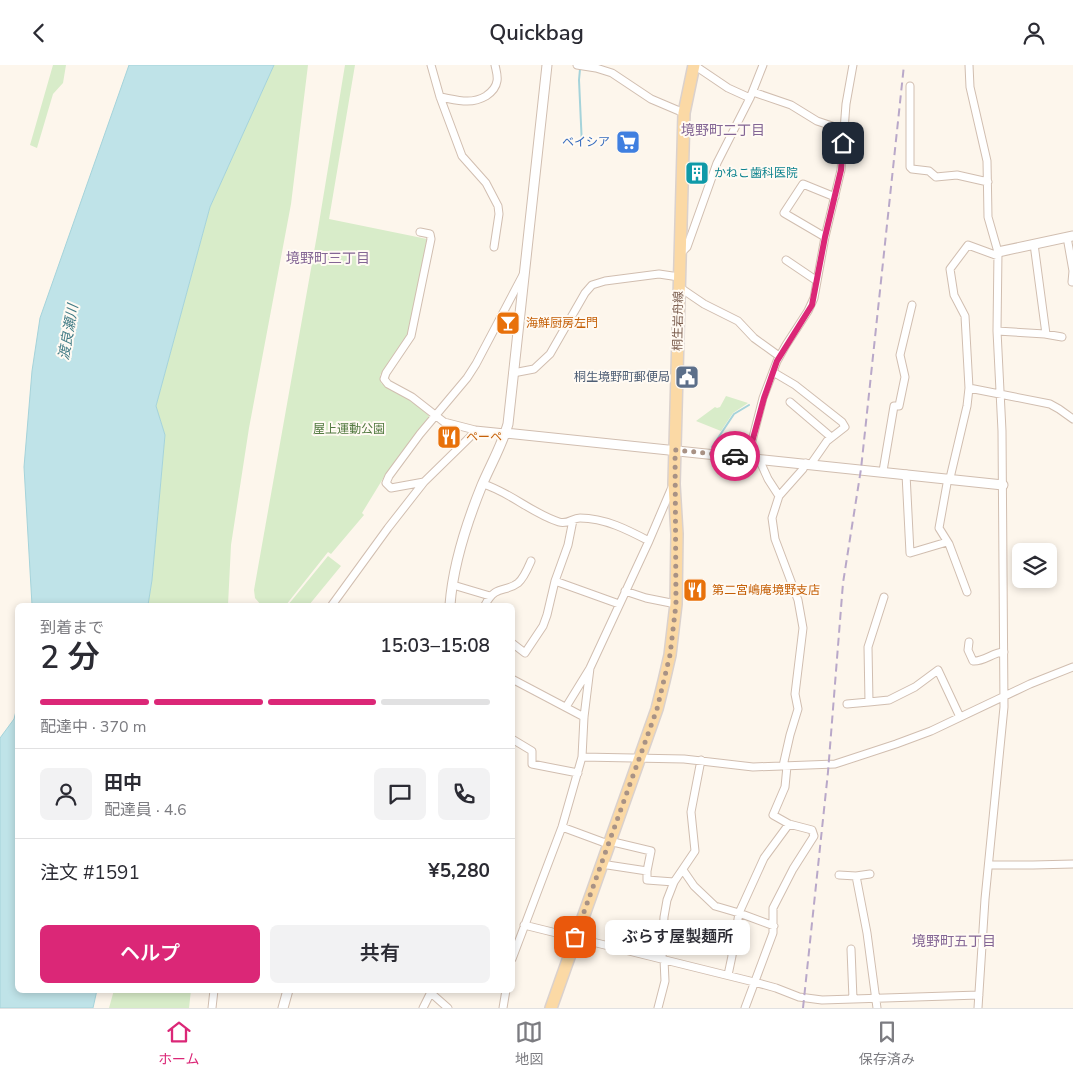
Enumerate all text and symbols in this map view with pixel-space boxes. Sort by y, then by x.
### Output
text: Quickbag [489,18,584,48]
icon: back [25,19,53,47]
icon: person [1020,19,1048,47]
district label: 境野町二丁目 [681,121,765,140]
pin [822,122,864,164]
supermarket icon: ベイシア [615,129,641,155]
icon: home [829,129,857,157]
place label: ベイシア [562,134,610,150]
building icon: かねこ歯科医院 [684,160,710,186]
place label: かねこ歯科医院 [714,165,798,181]
district label: 境野町三丁目 [286,249,370,268]
street label: 桐生岩舟線 [669,291,687,351]
water label: 渡良瀬川 [54,301,83,361]
bar icon: 海鮮厨房左門 [495,310,521,336]
place label: 海鮮厨房左門 [526,315,598,331]
public building icon: 桐生境野町郵便局 [674,364,700,390]
place label: 桐生境野町郵便局 [574,369,670,385]
park label: 屋上運動公園 [313,421,385,437]
restaurant icon: ペーペ [436,424,462,450]
place label: ペーペ [466,429,502,445]
courier [710,431,760,481]
icon: car [721,442,749,470]
map controls [1012,543,1057,588]
button: layers [1012,543,1057,588]
restaurant icon: 第二宮嶋庵境野支店 [682,577,708,603]
place label: 第二宮嶋庵境野支店 [712,582,820,598]
text: 到着まで [40,617,104,639]
text: 15:03–15:08 [380,633,490,659]
text: 2 分 [40,636,100,679]
text: 配達中 · 370 m [40,716,146,738]
button: person [40,768,92,820]
button: chat [374,768,426,820]
button: phone [438,768,490,820]
text: 田中 [104,770,142,796]
text: 配達員 · 4.6 [104,799,187,821]
text: ¥5,280 [428,858,490,884]
text: 注文 #1591 [40,860,140,886]
pin [554,916,596,958]
callout: ぶらす屋製麺所 [605,919,750,955]
icon: bag [561,923,589,951]
button: ヘルプ [40,925,260,983]
button: 共有 [270,925,490,983]
text: ぶらす屋製麺所 [622,926,733,948]
district label: 境野町五丁目 [912,932,996,951]
tab: ホーム [158,1018,199,1069]
tab: 地図 [515,1018,543,1069]
tab: 保存済み [859,1018,915,1069]

